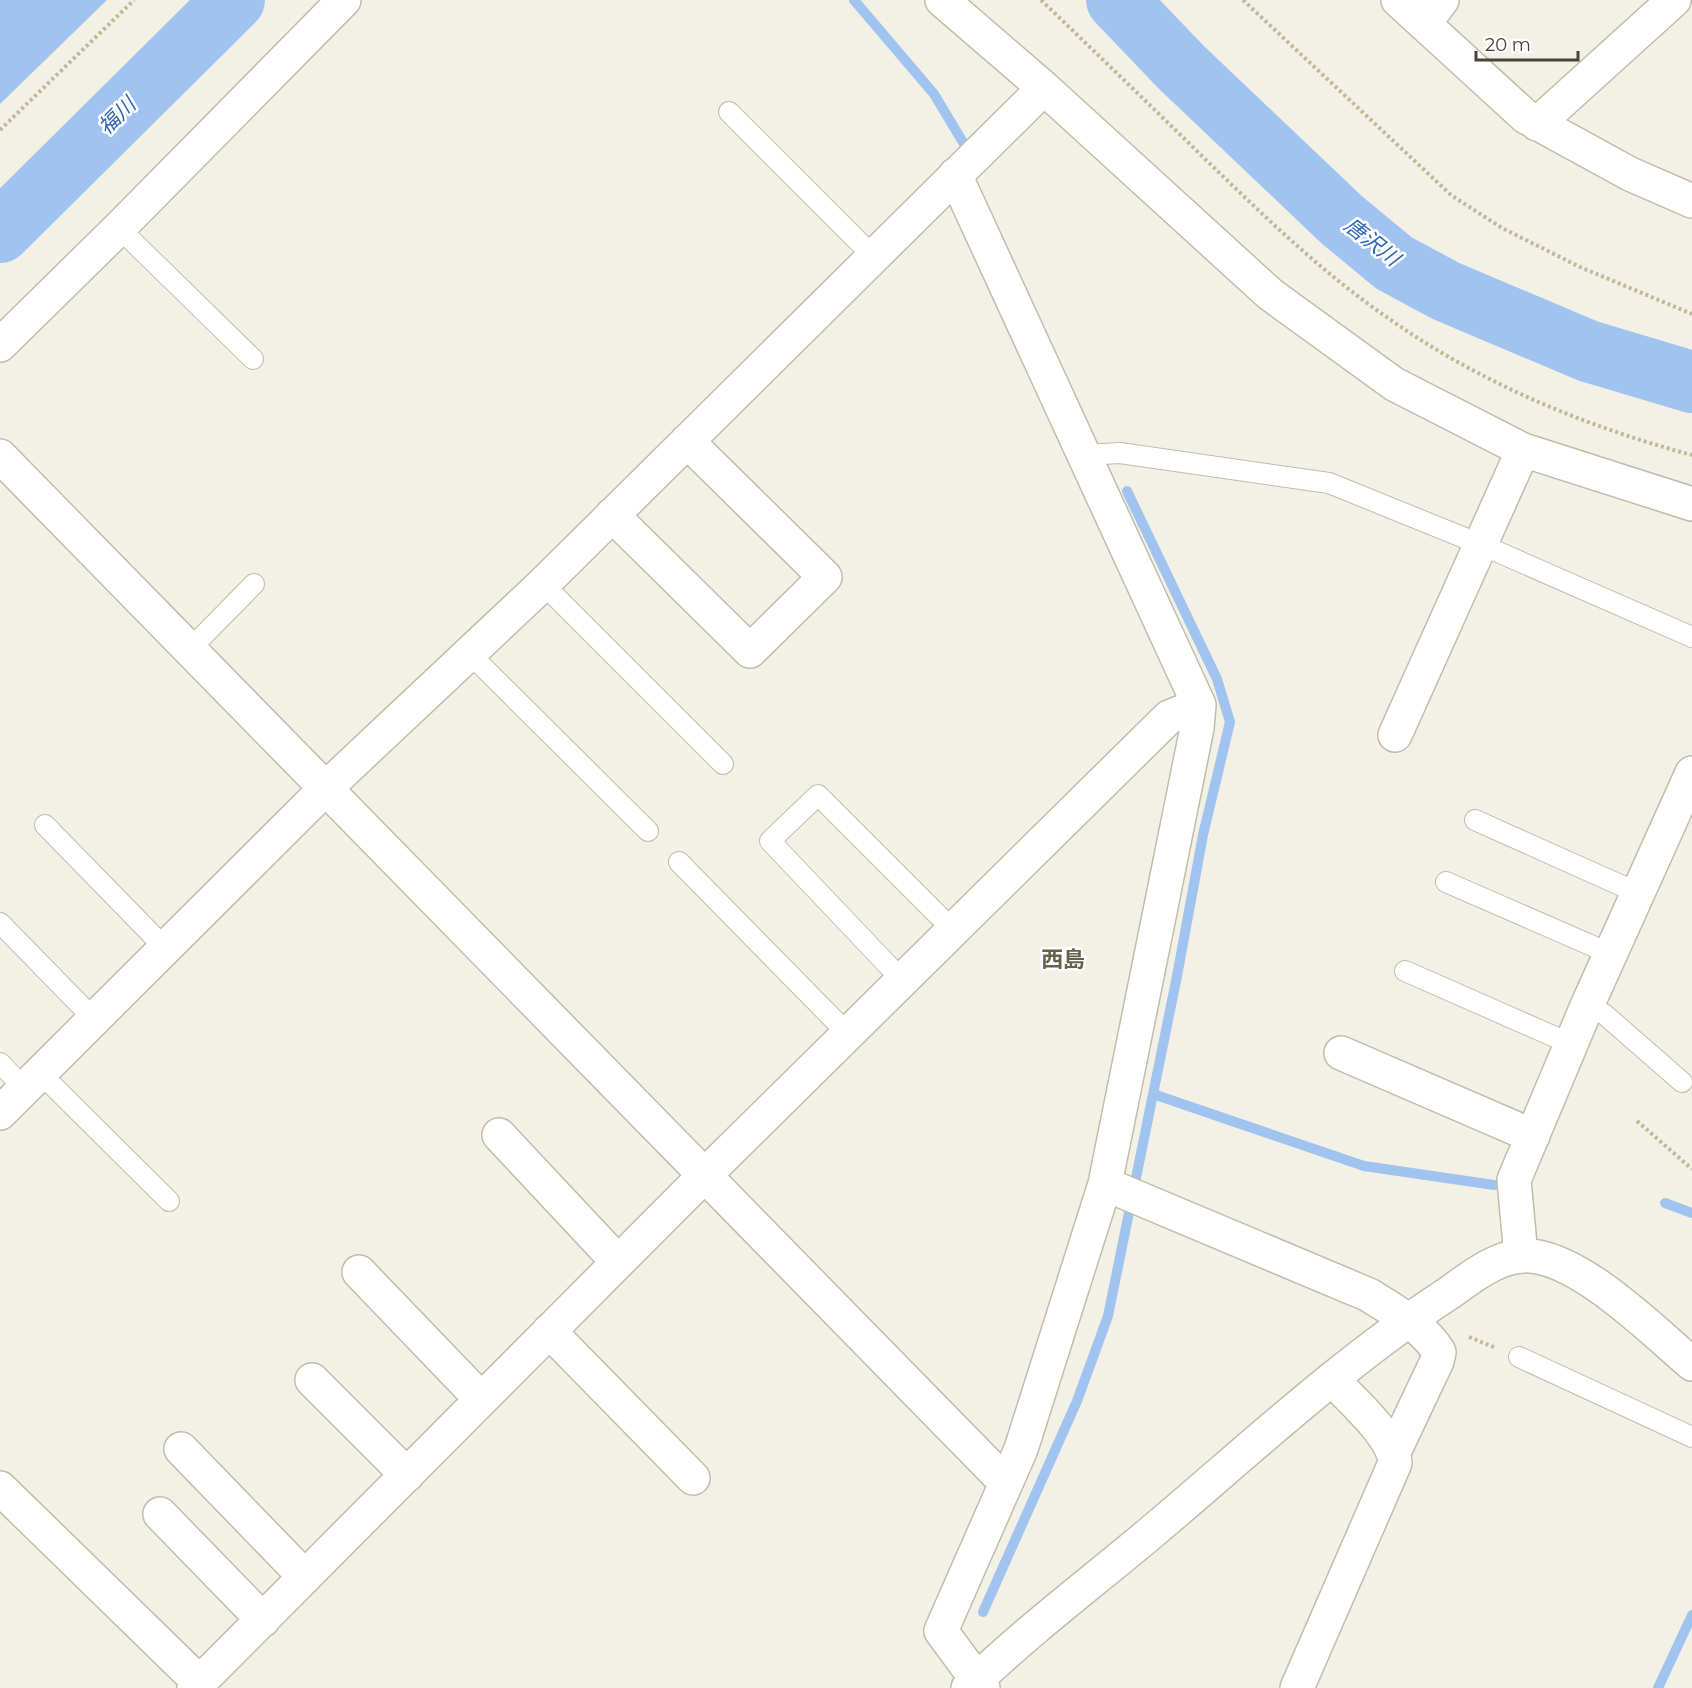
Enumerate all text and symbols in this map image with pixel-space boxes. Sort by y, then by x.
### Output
scale bar [1476,24,1578,62]
text: 20 m [1485,34,1531,56]
water label: 福川 [93,91,142,139]
water label: 唐沢川 [1340,212,1406,272]
district label: 西島 [1041,946,1085,973]

